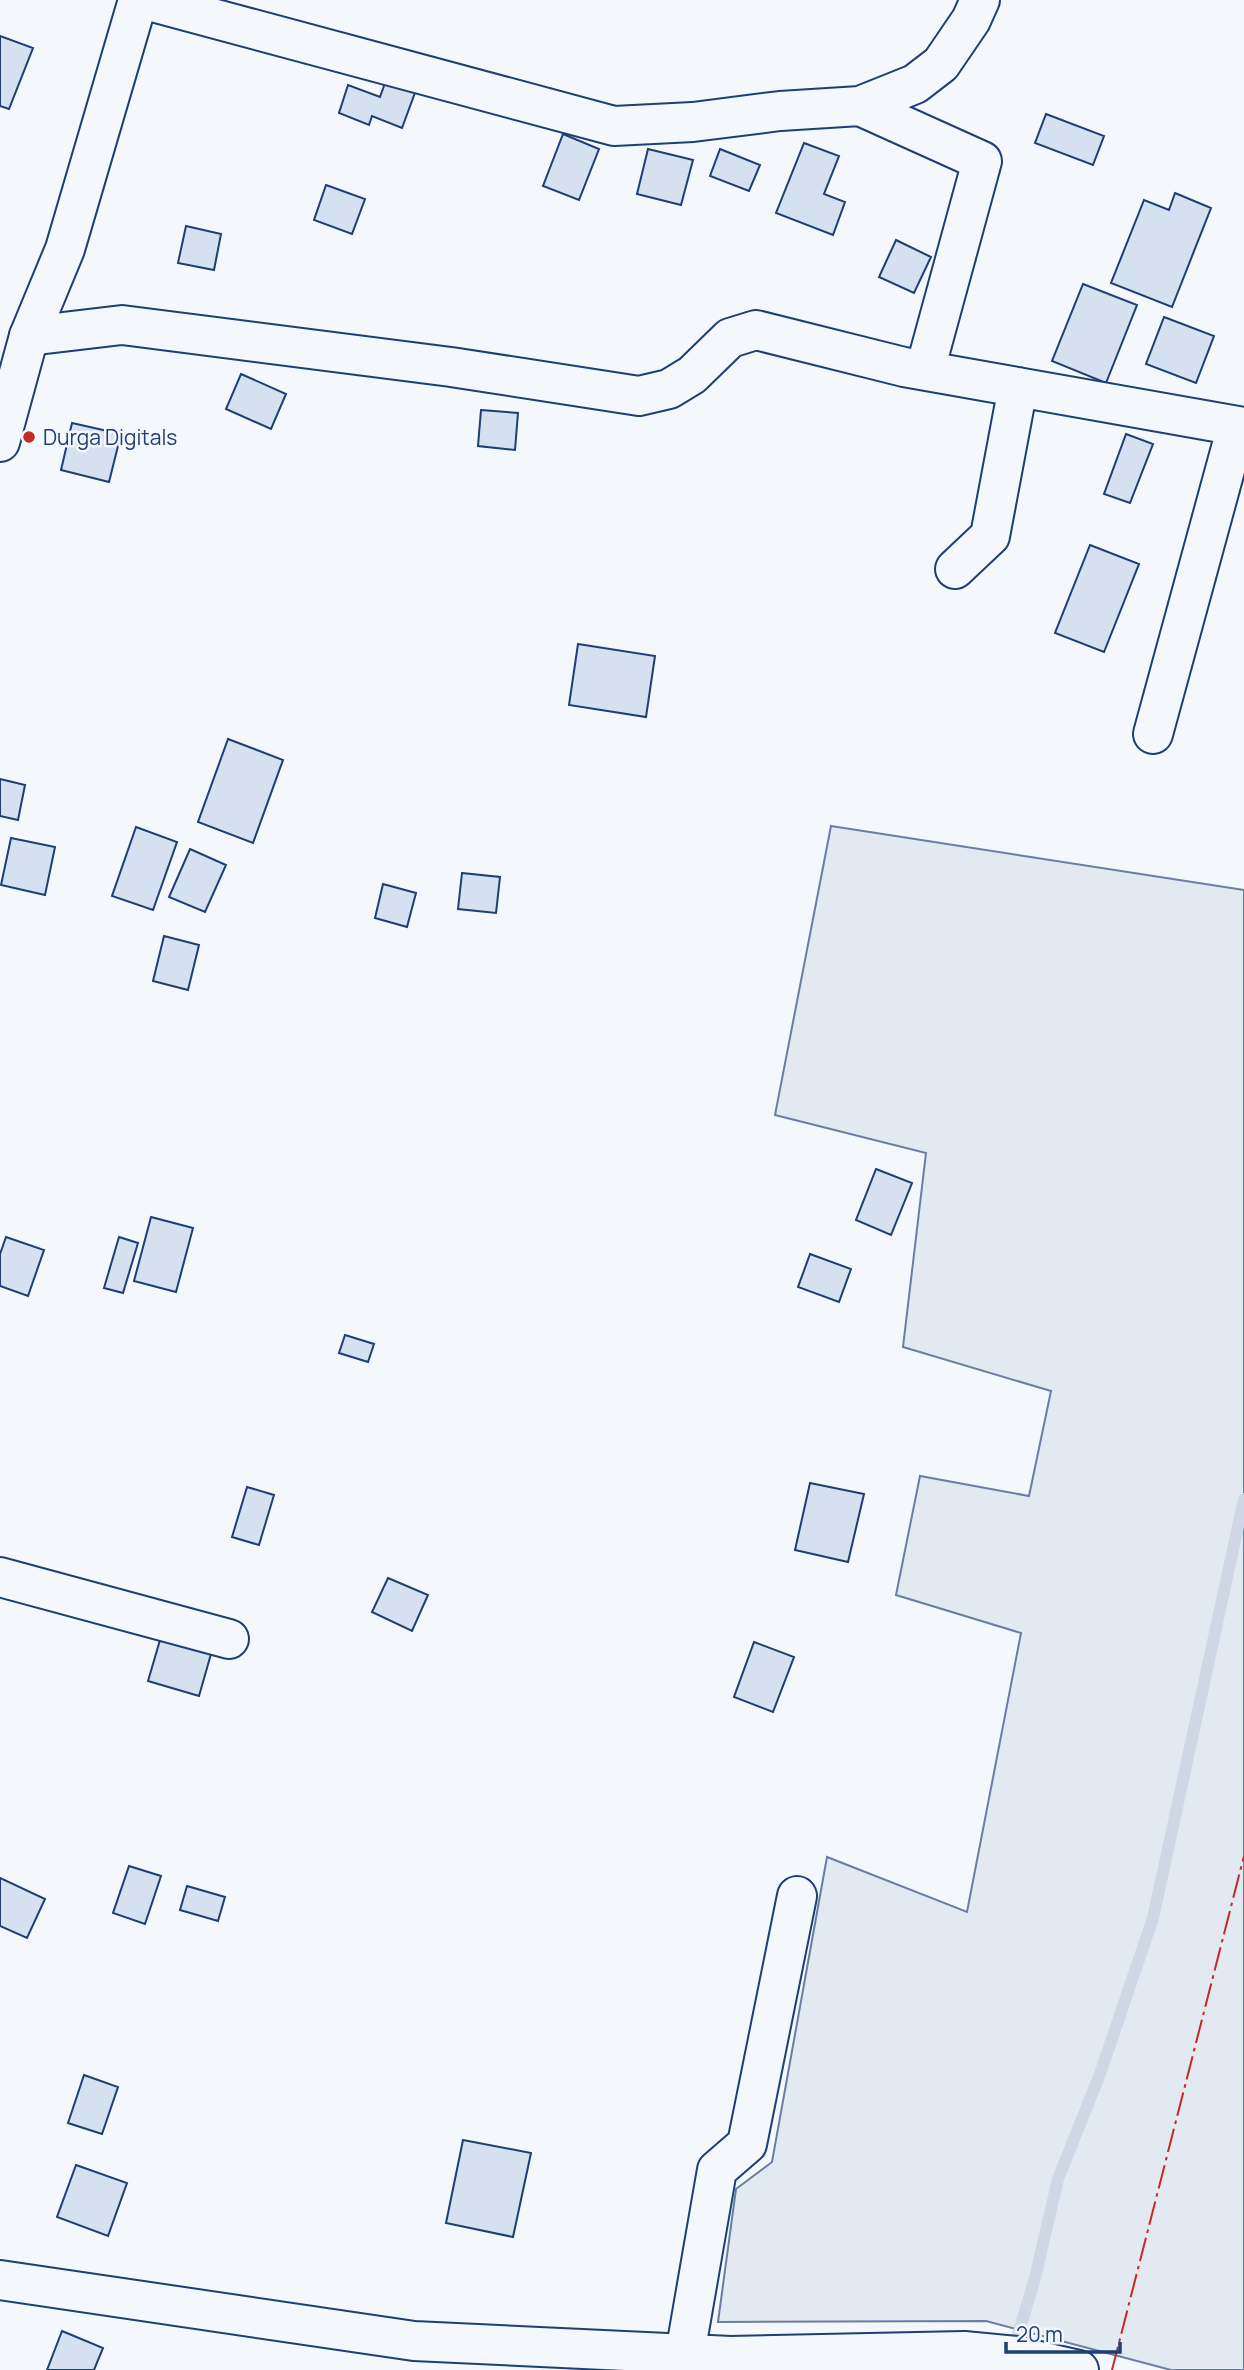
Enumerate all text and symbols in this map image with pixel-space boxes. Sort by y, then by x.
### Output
place label: Durga Digitals [43,423,177,451]
marker: Durga Digitals [21,429,37,445]
scale bar [1006,2310,1120,2354]
text: 20 m [1016,2320,1063,2348]

